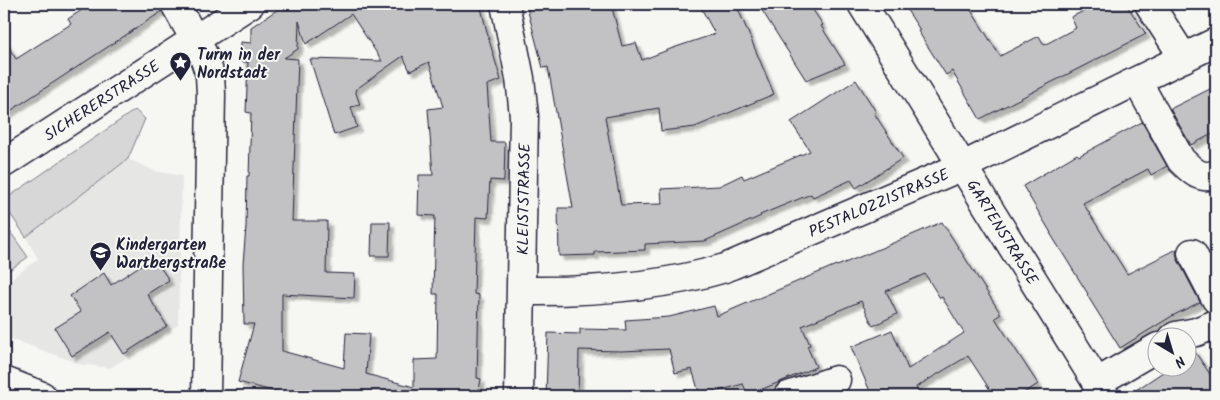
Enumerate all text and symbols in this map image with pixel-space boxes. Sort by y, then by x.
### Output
place label: Turm in der Nordstadt [197,43,281,86]
place icon: Turm in der Nordstadt [169,51,193,82]
street label: SICHERERSTRASSE [39,54,166,148]
street label: KLEISTSTRASSE [511,142,538,255]
street label: PESTALOZZISTRASSE [805,162,954,245]
street label: GARTENSTRASSE [960,175,1045,291]
place label: Kindergarten Wartbergstraße [116,233,226,276]
school or university icon: Kindergarten Wartbergstraße [88,241,112,272]
north arrow [1148,328,1198,378]
text: N [1169,350,1190,373]

